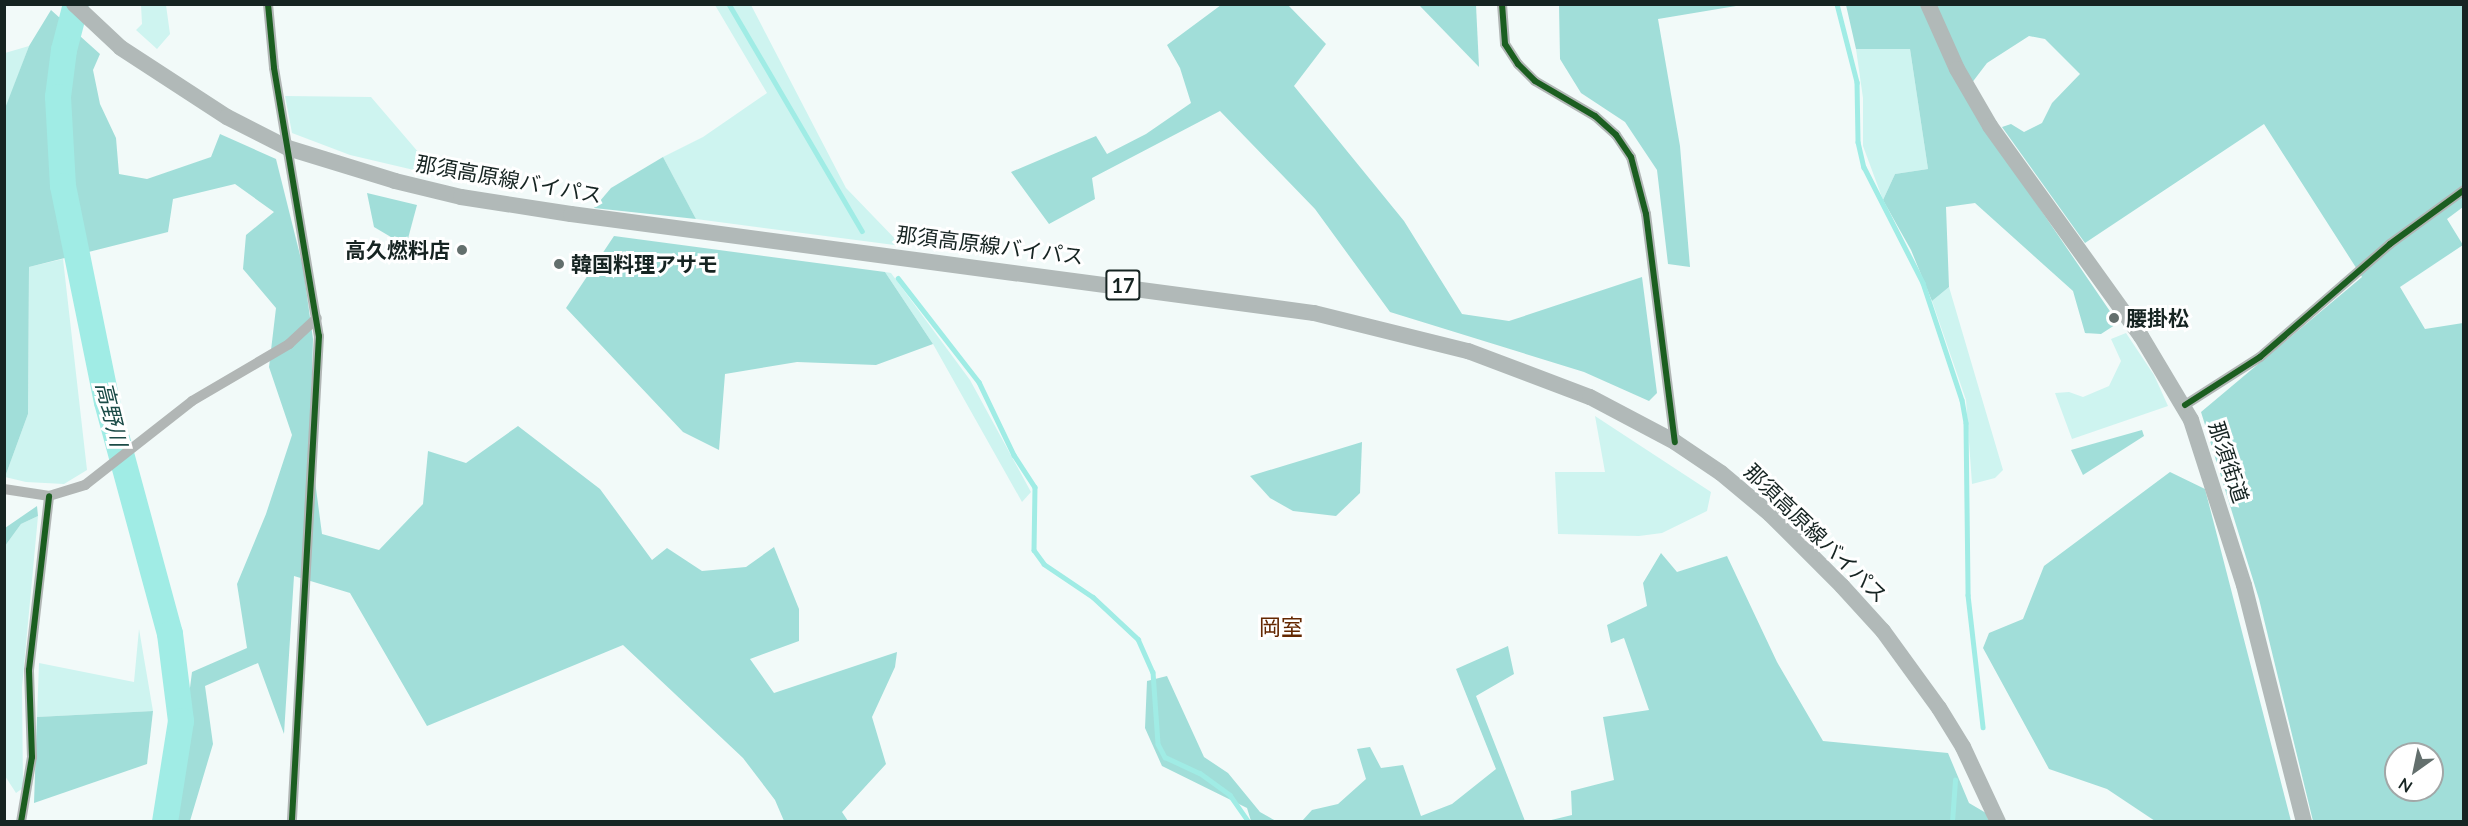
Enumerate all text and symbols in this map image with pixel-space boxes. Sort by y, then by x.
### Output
street label: 那須高原線バイパス [414,150,604,208]
street label: 那須高原線バイパス [895,221,1085,269]
place label: 高久燃料店 [345,237,450,263]
marker: 高久燃料店 [455,243,469,257]
place label: 韓国料理アサモ [571,251,718,277]
marker: 韓国料理アサモ [552,257,566,271]
road number: 17 [1105,268,1141,302]
place label: 腰掛松 [2126,305,2189,331]
marker: 腰掛松 [2107,311,2121,325]
water label: 高野川 [91,379,133,449]
street label: 那須街道 [2204,418,2254,506]
street label: 那須高原線バイパス [1739,458,1893,608]
district label: 岡室 [1259,614,1303,640]
north arrow [2384,742,2444,802]
text: N [2395,775,2415,797]

